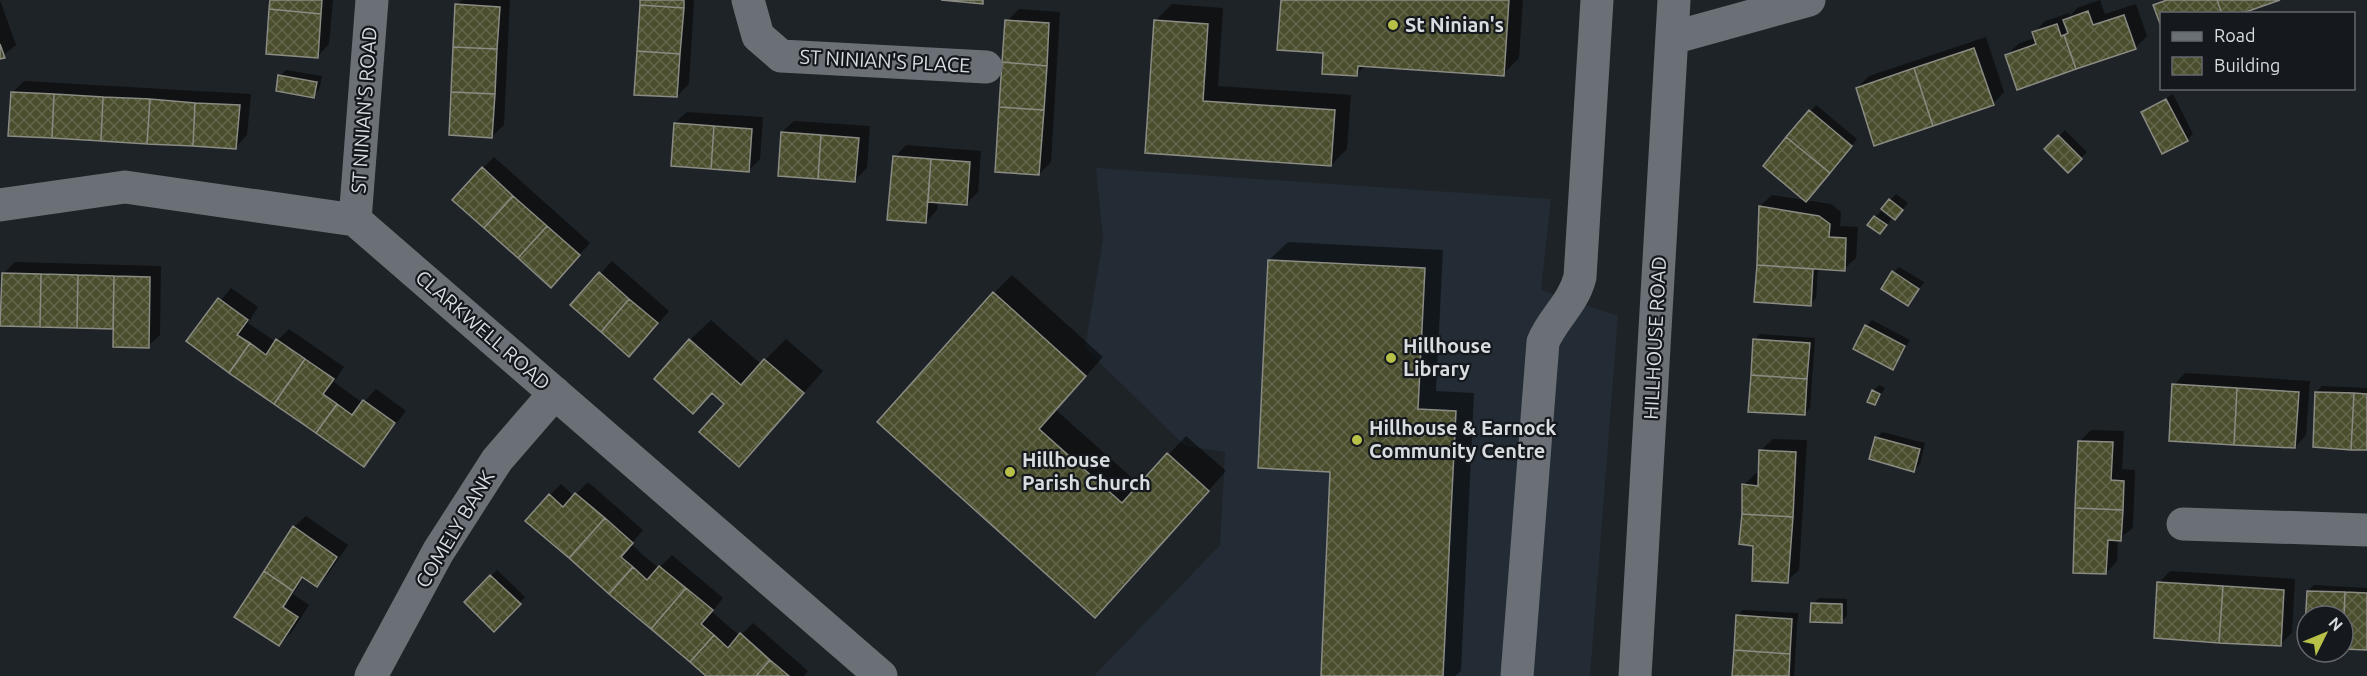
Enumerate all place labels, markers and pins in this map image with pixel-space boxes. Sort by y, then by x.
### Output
place label: St Ninian's [1405,13,1504,36]
marker: St Ninian's [1386,18,1400,32]
place label: Hillhouse Library [1403,334,1492,380]
marker: Hillhouse Library [1384,351,1398,365]
place label: Hillhouse & Earnock Community Centre [1369,416,1556,462]
marker: Hillhouse & Earnock Community Centre [1350,433,1364,447]
place label: Hillhouse Parish Church [1022,448,1151,494]
marker: Hillhouse Parish Church [1003,465,1017,479]

